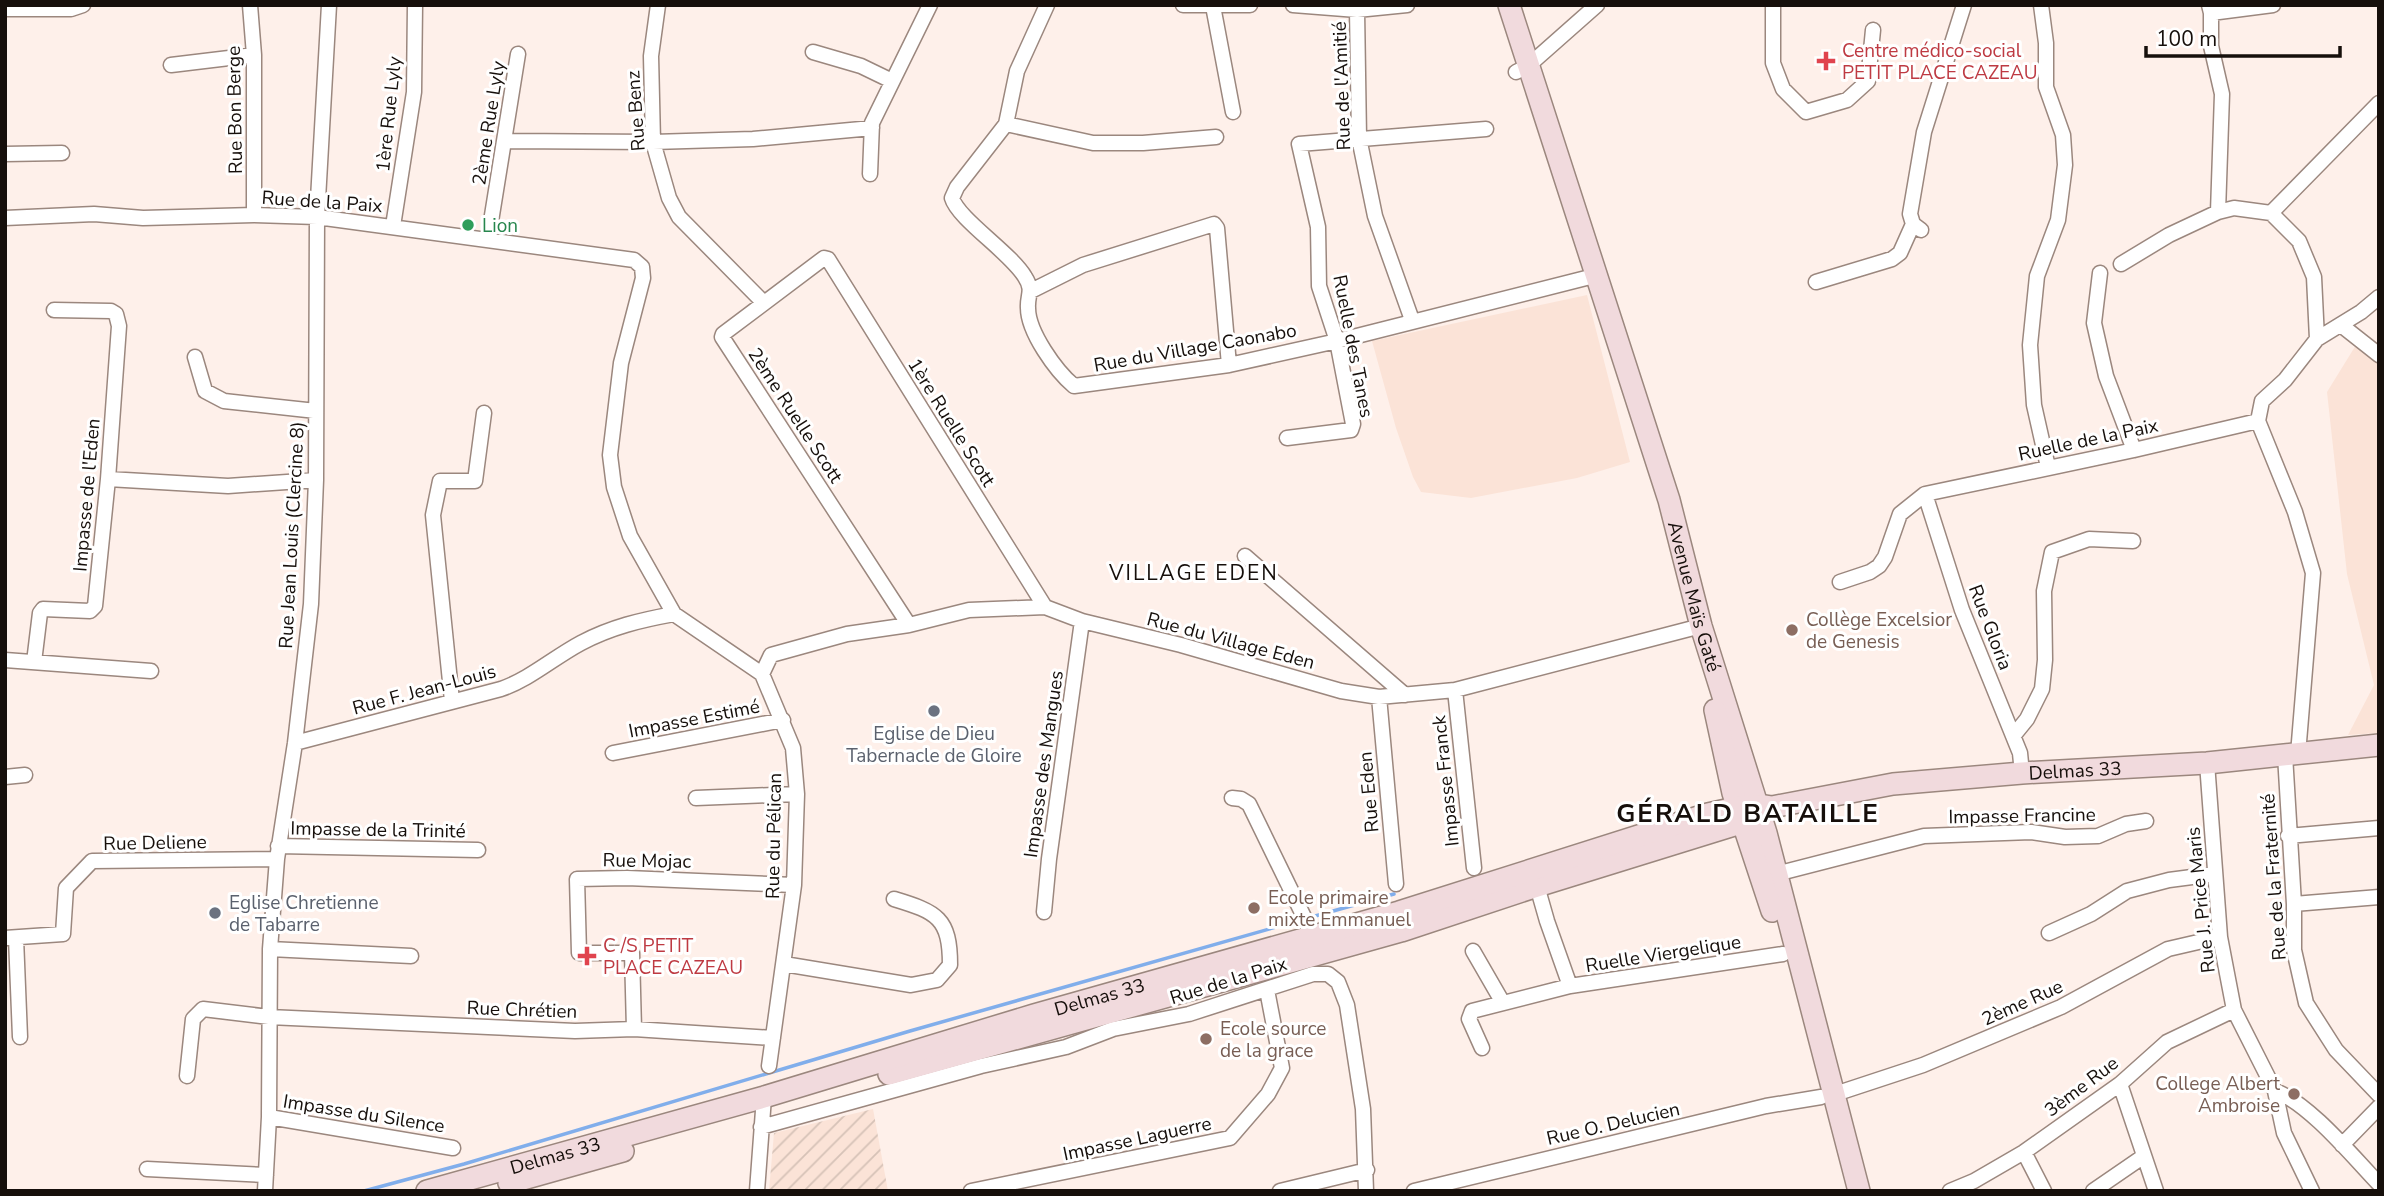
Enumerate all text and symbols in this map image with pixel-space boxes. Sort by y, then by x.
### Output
scale bar [2146,14,2340,58]
street label: Rue de l'Amitié [1327,21,1357,151]
text: 100 m [2156,25,2217,53]
place label: Centre médico-social PETIT PLACE CAZEAU [1842,38,2038,86]
street label: Rue Bon Berge [221,46,249,174]
marker: Centre médico-social PETIT PLACE CAZEAU [1816,51,1836,71]
street label: 1ère Rue Lyly [370,55,408,173]
street label: 2ème Rue Lyly [466,59,512,187]
street label: Rue Benz [620,69,652,152]
street label: Rue de la Paix [261,185,383,219]
place label: Lion [482,213,518,239]
marker: Lion [460,217,476,233]
street label: Ruelle des Tanes [1326,273,1380,420]
street label: Rue du Village Caonabo [1092,317,1299,379]
street label: 2ème Ruelle Scott [742,343,849,488]
street label: 1ère Ruelle Scott [901,353,1001,492]
street label: Ruelle de la Paix [2016,412,2161,467]
street label: Impasse de l'Eden [67,417,107,573]
street label: Rue Jean Louis (Clercine 8) [273,421,311,649]
street label: Avenue Maïs Gaté [1661,519,1727,675]
district label: VILLAGE EDEN [1108,559,1279,587]
street label: Rue Gloria [1962,581,2018,674]
street label: Rue du Village Eden [1144,606,1318,676]
place label: Collège Excelsior de Genesis [1806,607,1952,655]
marker: Collège Excelsior de Genesis [1784,622,1800,638]
street label: Rue F. Jean-Louis [350,658,499,722]
street label: Impasse des Mangues [1018,669,1070,859]
street label: Impasse Estimé [626,694,762,744]
marker: Eglise de Dieu Tabernacle de Gloire [926,703,942,719]
street label: Impasse Franck [1426,714,1466,848]
place label: Eglise de Dieu Tabernacle de Gloire [846,721,1022,769]
street label: Rue Eden [1353,750,1385,834]
street label: Delmas 33 [2028,756,2122,787]
street label: Rue du Pélican [760,773,788,899]
street label: Rue de la Fraternité [2255,793,2293,961]
district label: GÉRALD BATAILLE [1616,796,1880,831]
street label: Impasse Francine [1948,802,2096,830]
street label: Impasse de la Trinité [290,815,466,845]
street label: Rue J. Price Maris [2180,826,2222,974]
street label: Rue Deliene [103,829,207,857]
street label: Rue Mojac [602,847,692,875]
place label: Ecole primaire mixte Emmanuel [1268,885,1411,933]
place label: Eglise Chretienne de Tabarre [229,890,379,938]
marker: Ecole primaire mixte Emmanuel [1246,900,1262,916]
marker: Eglise Chretienne de Tabarre [207,905,223,921]
street label: Ruelle Viergelique [1584,929,1743,979]
place label: C /S PETIT PLACE CAZEAU [603,933,743,981]
marker: C /S PETIT PLACE CAZEAU [577,946,597,966]
street label: Rue de la Paix [1167,951,1290,1011]
street label: Delmas 33 [1051,972,1148,1023]
street label: 2ème Rue [1978,973,2067,1032]
street label: Rue Chrétien [466,995,578,1025]
place label: Ecole source de la grace [1220,1016,1326,1064]
marker: Ecole source de la grace [1198,1031,1214,1047]
street label: 3ème Rue [2039,1050,2124,1123]
place label: College Albert Ambroise [2155,1071,2280,1119]
marker: College Albert Ambroise [2286,1086,2302,1102]
street label: Impasse du Silence [281,1088,447,1140]
street label: Rue O. Delucien [1544,1096,1682,1152]
street label: Impasse Laguerre [1060,1111,1214,1167]
street label: Delmas 33 [507,1131,604,1181]

